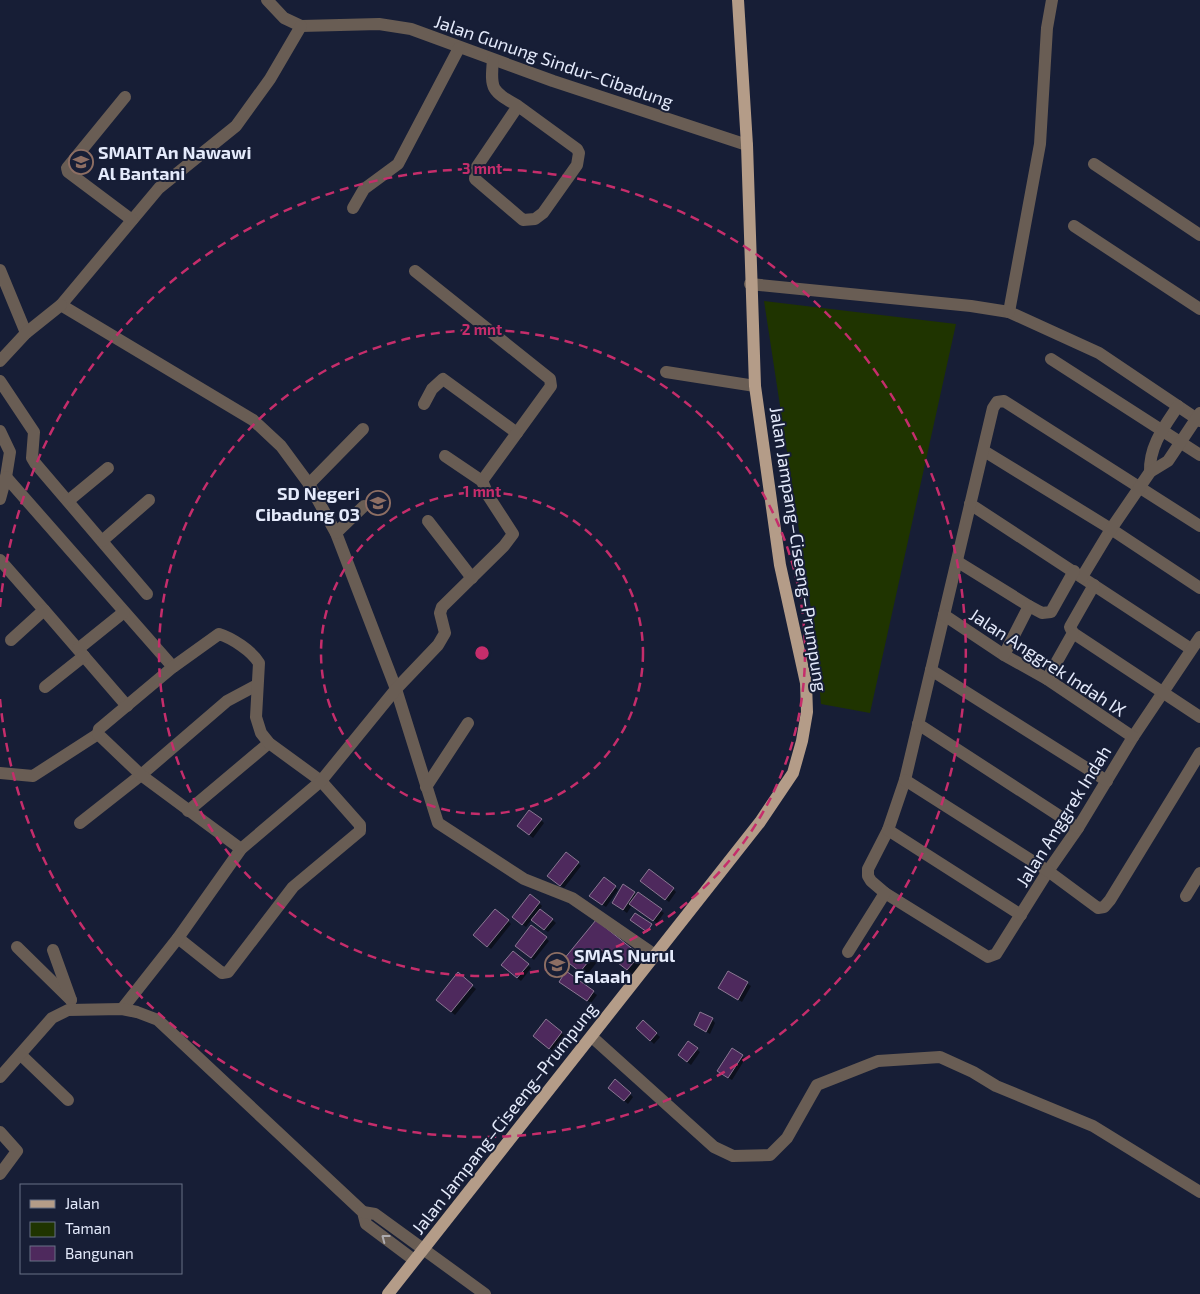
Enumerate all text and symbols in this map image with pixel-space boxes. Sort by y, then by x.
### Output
street label: Jalan Gunung Sindur–Cibadung [432,10,676,112]
place label: SMAIT An Nawawi Al Bantani [98,141,251,184]
school or university icon: SMAIT An Nawawi Al Bantani [68,149,94,175]
text: 3 mnt [462,159,502,177]
text: 2 mnt [462,320,502,338]
street label: Jalan Jampang–Ciseeng–Prumpung [766,405,832,693]
place label: SD Negeri Cibadung 03 [255,482,360,525]
text: 1 mnt [463,482,501,500]
school or university icon: SD Negeri Cibadung 03 [365,490,391,516]
street label: Jalan Anggrek Indah IX [966,603,1130,721]
centre of rings [473,644,491,662]
street label: Jalan Anggrek Indah [1011,741,1115,891]
place label: SMAS Nurul Falaah [574,944,675,987]
school or university icon: SMAS Nurul Falaah [544,952,570,978]
street label: Jalan Jampang–Ciseeng–Prumpung [407,998,601,1238]
legend [20,1184,182,1274]
text: Jalan [65,1194,100,1212]
text: Taman [65,1219,111,1237]
one-way arrow [382,1236,391,1244]
text: Bangunan [65,1244,134,1262]

